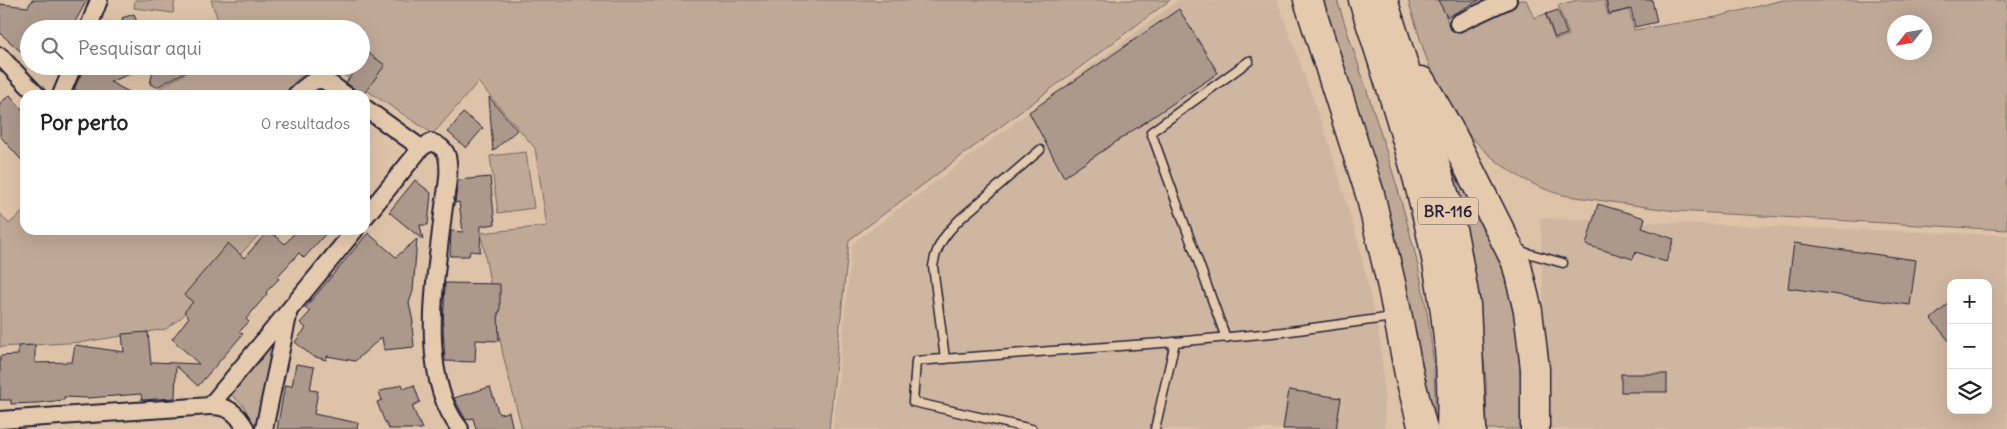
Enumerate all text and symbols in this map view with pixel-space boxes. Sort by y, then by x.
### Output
north arrow [1887,15,1932,60]
search box [20,20,370,75]
icon: search [38,34,66,62]
text: Pesquisar aqui [78,36,202,60]
text: Por perto [40,109,128,136]
text: 0 resultados [261,113,350,133]
road number: BR-116 [1418,198,1478,225]
map controls [1947,279,1992,414]
button: + [1947,279,1992,324]
button: − [1947,324,1992,369]
button: layers [1947,369,1992,414]

